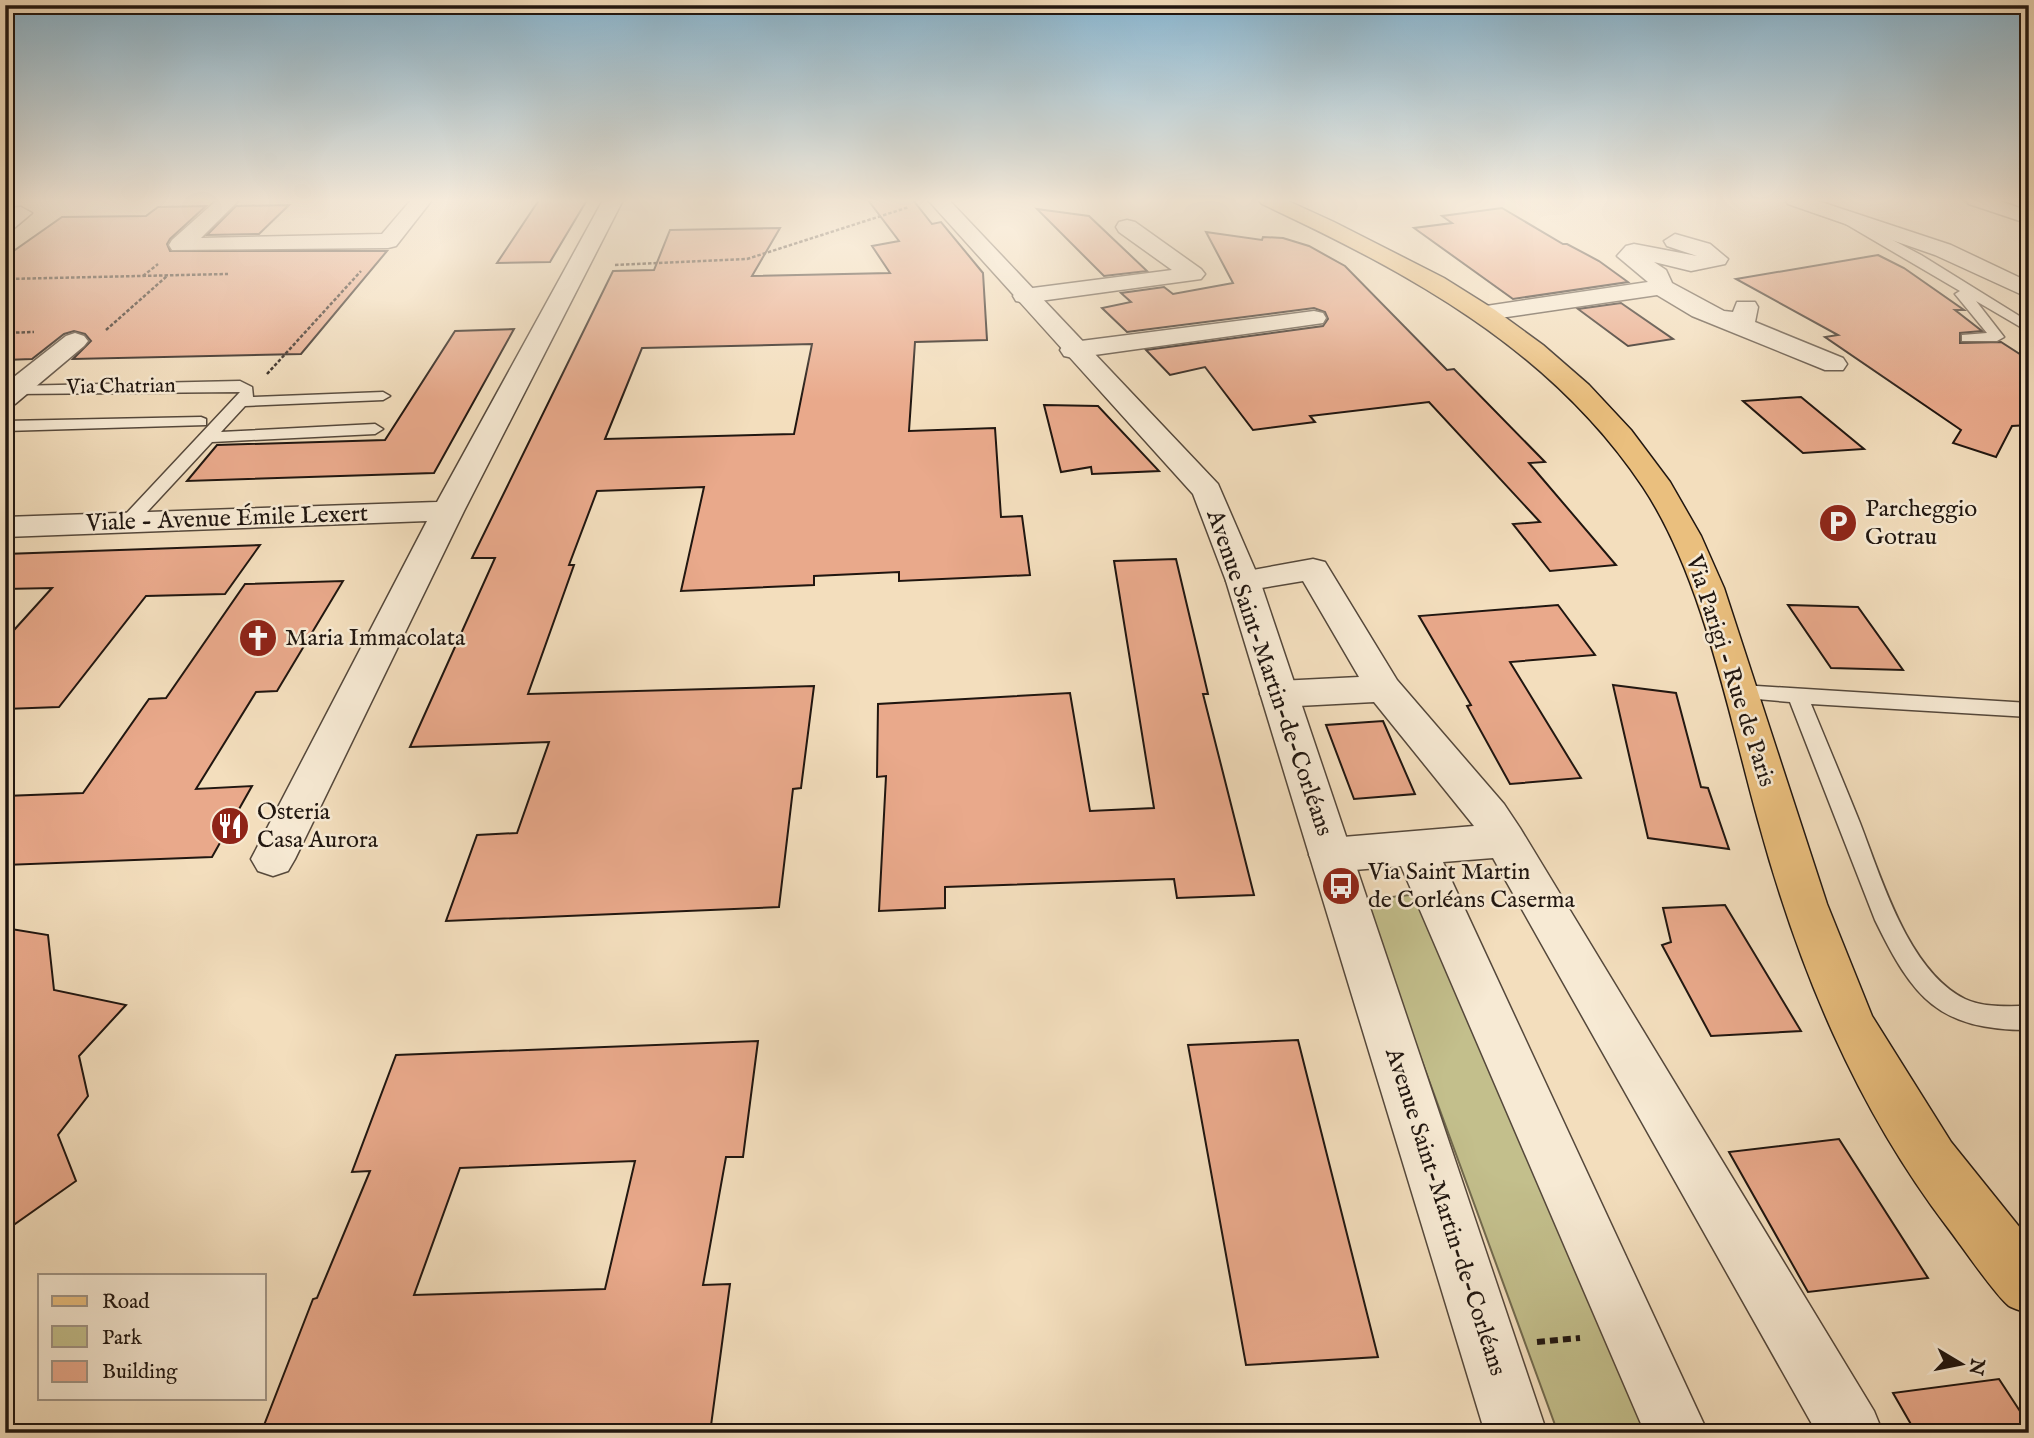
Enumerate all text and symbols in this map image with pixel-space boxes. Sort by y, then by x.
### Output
street label: Via Chatrian [65,373,176,401]
place label: Parcheggio Gotrau [1865,494,1977,553]
street label: Viale - Avenue Émile Lexert [84,499,369,539]
parking icon: Parcheggio Gotrau [1817,502,1859,544]
street label: Avenue Saint-Martin-de-Corléans [1198,505,1339,840]
street label: Via Parigi - Rue de Paris [1678,550,1782,791]
church icon: Maria Immacolata [237,617,279,659]
place label: Maria Immacolata [285,623,466,654]
place label: Osteria Casa Aurora [257,797,379,856]
restaurant icon: Osteria Casa Aurora [209,805,251,847]
place label: Via Saint Martin de Corléans Caserma [1367,857,1576,916]
bus stop icon: Via Saint Martin de Corléans Caserma [1320,865,1362,907]
street label: Avenue Saint-Martin-de-Corléans [1377,1043,1513,1380]
legend [38,1274,266,1400]
text: Road [102,1289,150,1316]
text: Park [102,1325,143,1352]
north arrow [1926,1330,1996,1400]
text: N [1962,1355,1989,1377]
text: Building [102,1359,178,1386]

